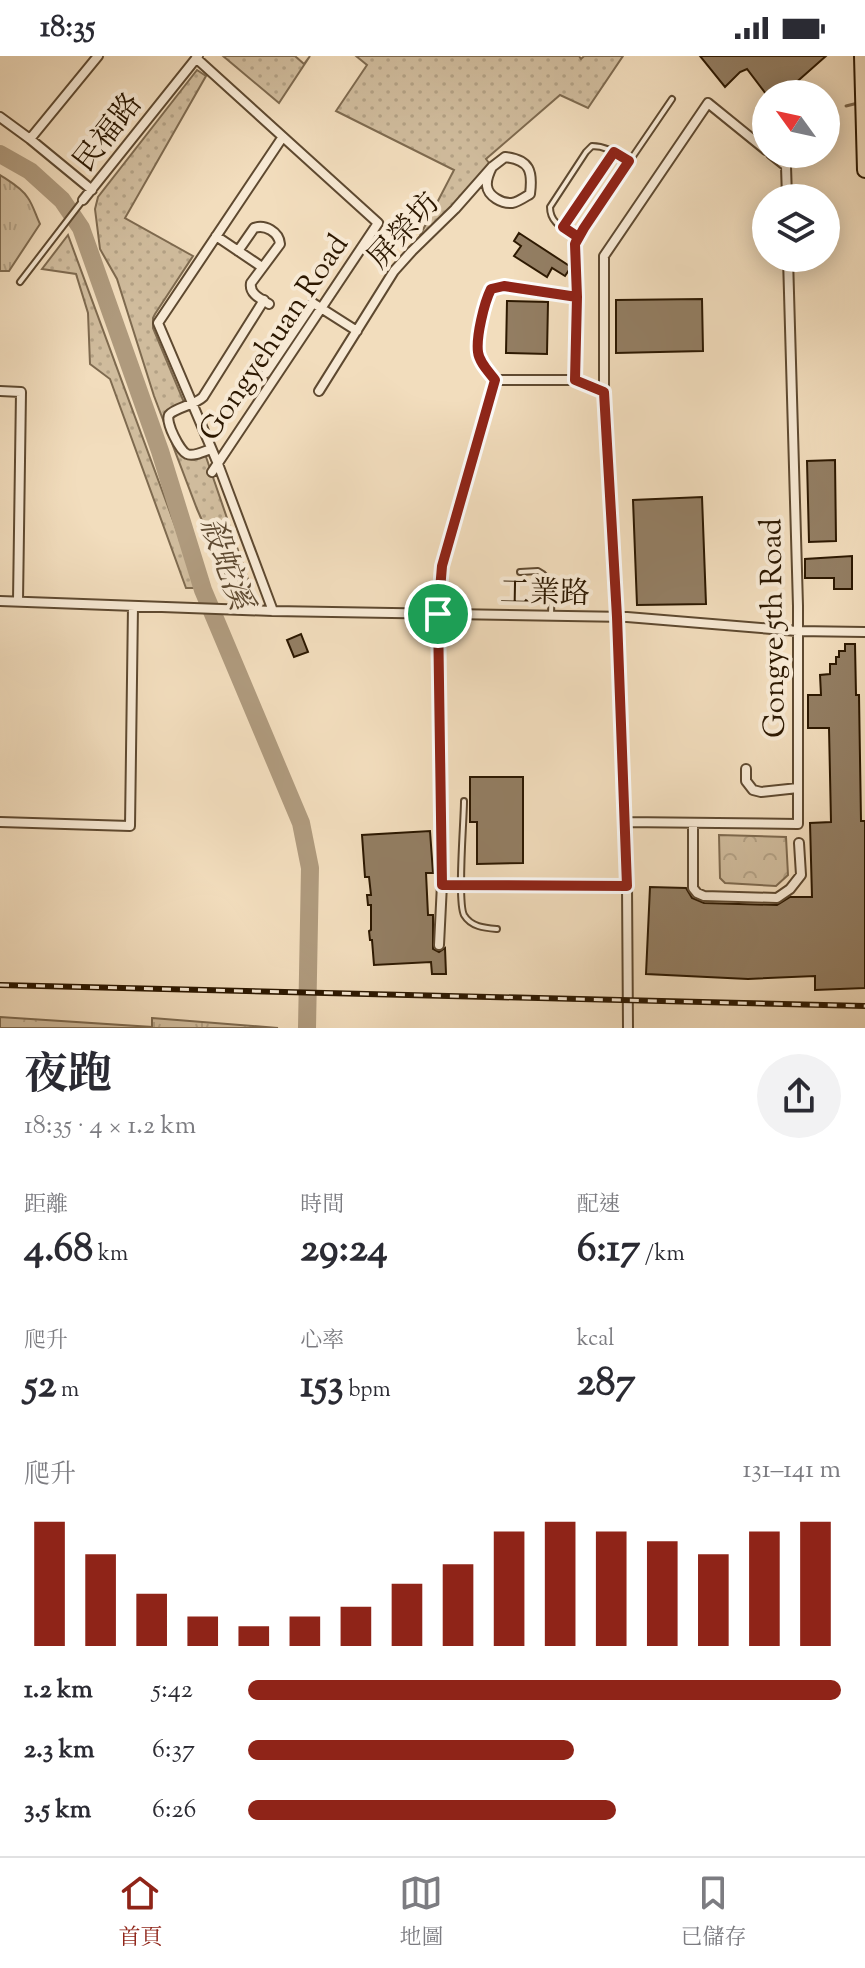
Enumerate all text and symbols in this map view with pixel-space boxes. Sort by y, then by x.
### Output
text: 18:35 [40,7,95,50]
north arrow [752,80,840,168]
map controls [752,80,840,272]
street label: 民福路 [64,85,154,182]
street label: 屏榮坊 [359,184,451,280]
button: layers [752,184,840,272]
street label: Gongyehuan Road [190,226,360,450]
water label: 殺蛇溪 [186,511,263,620]
street label: Gongye 5th Road [751,518,798,738]
street label: 工業路 [500,572,590,617]
pin [404,580,472,648]
icon: arrive [416,592,460,636]
text: 夜跑 [24,1046,112,1109]
button: share [757,1054,841,1138]
text: 18:35 · 4 × 1.2 km [24,1108,196,1145]
text: 距離 [24,1190,68,1222]
text: 時間 [300,1190,344,1222]
text: 配速 [577,1190,621,1222]
text: 4.68 [24,1222,93,1279]
text: 29:24 [300,1222,388,1279]
text: 6:17 [577,1222,640,1279]
text: km [93,1239,128,1271]
text: /km [640,1239,685,1271]
text: kcal [577,1324,614,1356]
text: 爬升 [24,1326,68,1358]
text: 心率 [300,1326,344,1358]
text: 287 [577,1356,635,1413]
text: 52 [24,1358,56,1415]
text: 153 [300,1358,344,1415]
text: m [56,1375,79,1407]
text: bpm [344,1375,391,1407]
text: 131–141 m [743,1452,841,1489]
text: 爬升 [24,1457,76,1494]
text: 1.2 km [24,1672,93,1709]
text: 5:42 [152,1672,193,1709]
text: 2.3 km [24,1732,94,1769]
text: 6:37 [152,1732,195,1769]
text: 3.5 km [24,1792,91,1829]
text: 6:26 [152,1792,197,1829]
tab: 首頁 [118,1871,163,1955]
tab: 地圖 [399,1871,444,1955]
tab: 已儲存 [680,1871,747,1955]

